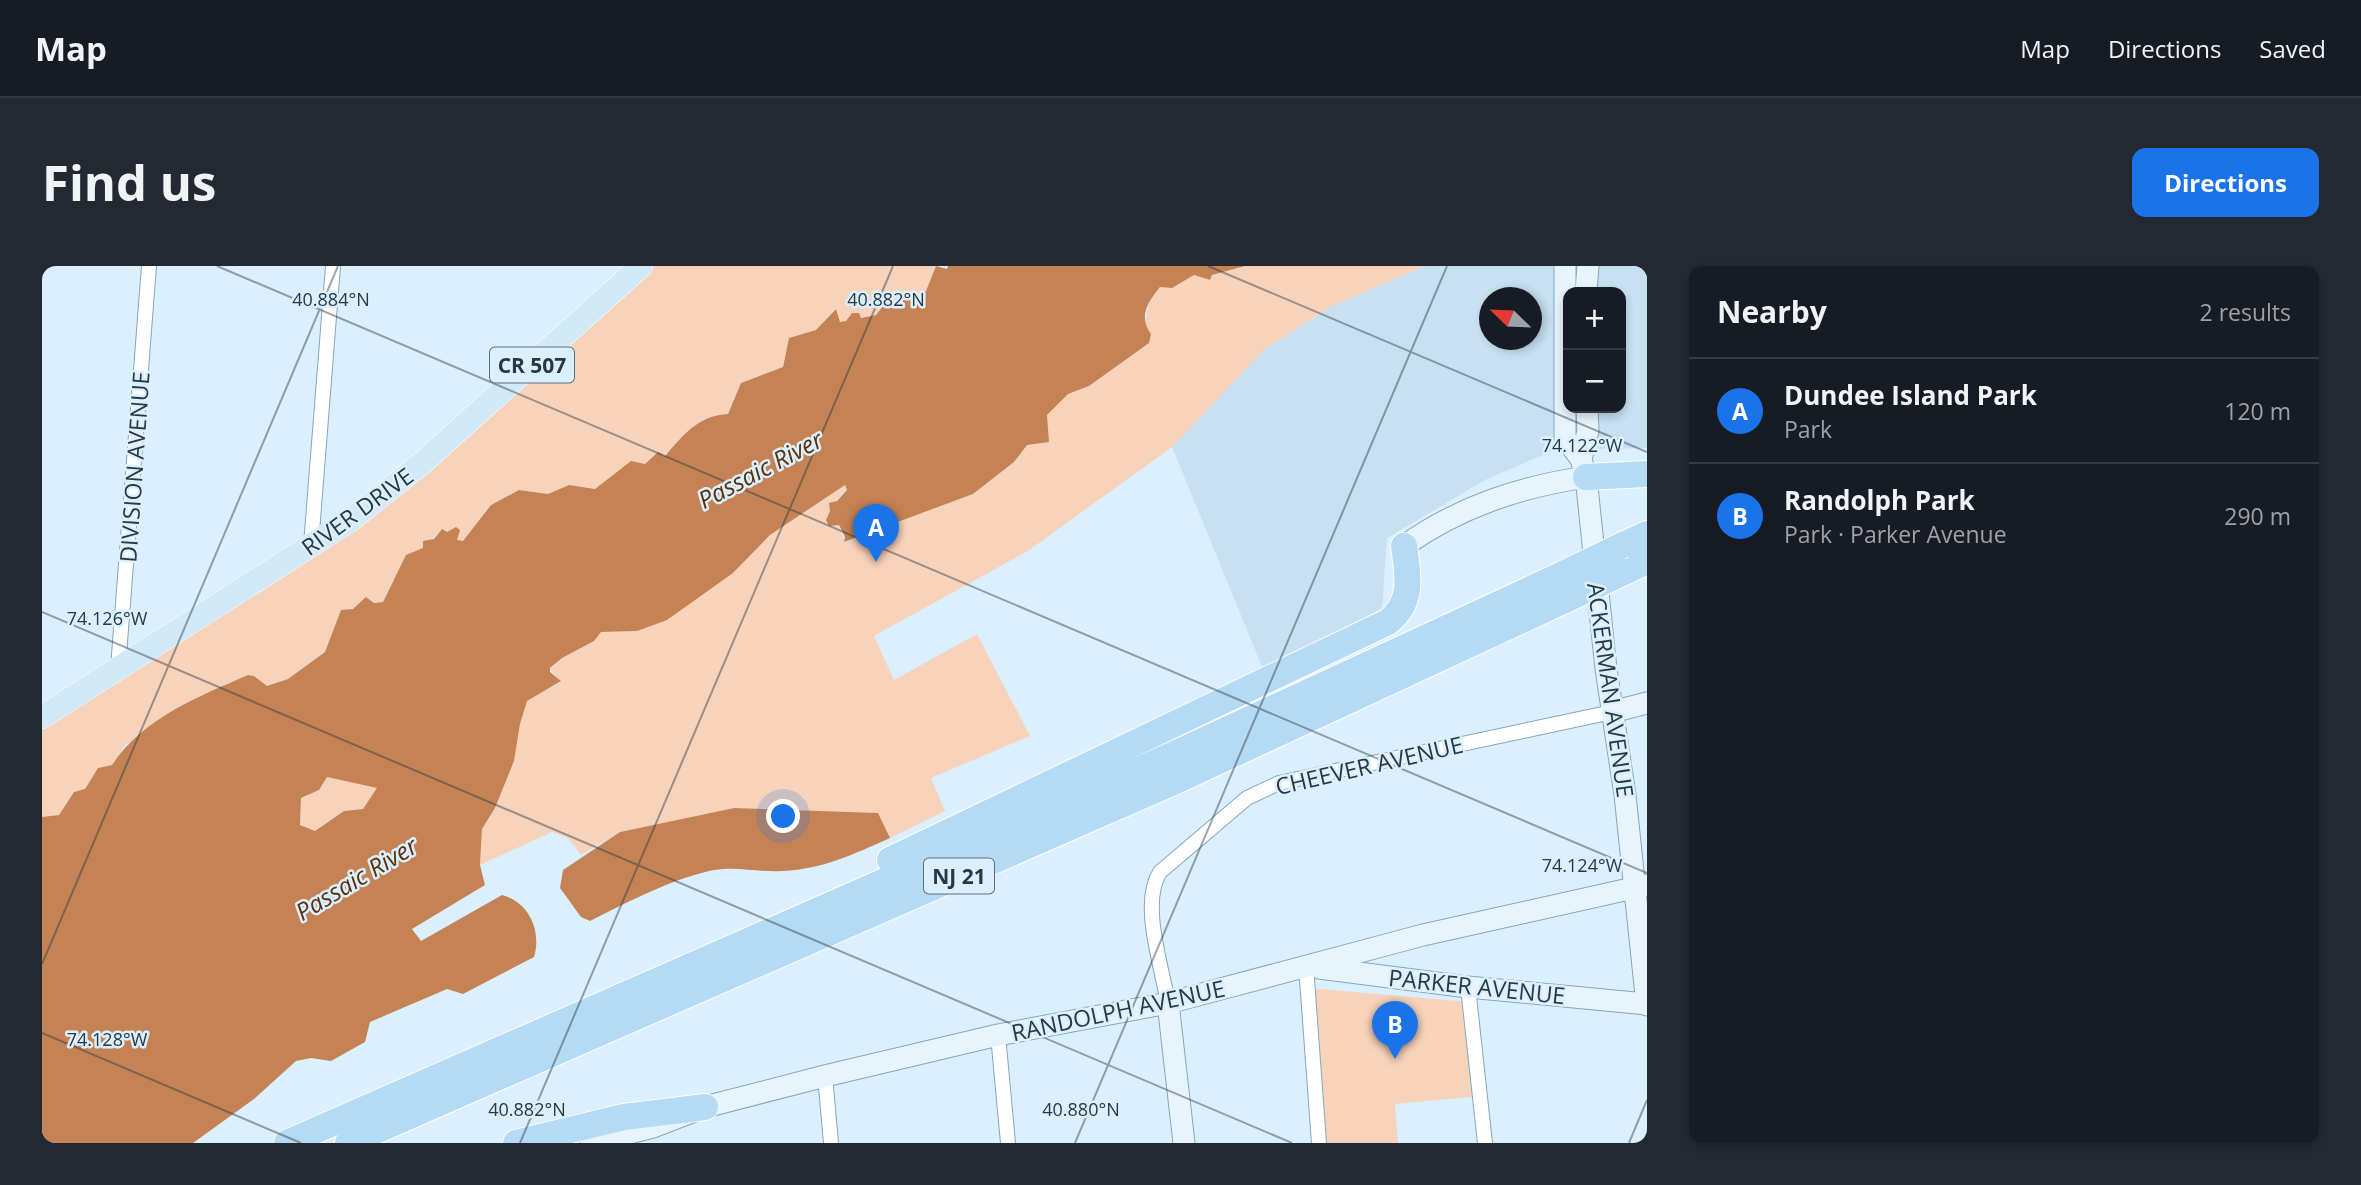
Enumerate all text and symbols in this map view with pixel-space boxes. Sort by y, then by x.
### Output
text: Map [35,26,107,71]
text: Map [2020,32,2070,65]
text: Directions [2108,32,2221,65]
text: Saved [2259,32,2326,65]
button: Directions [2132,148,2319,217]
text: Find us [42,149,216,215]
text: 40.884°N [292,287,370,311]
text: 40.882°N [847,287,925,311]
north arrow [1479,287,1542,350]
map controls [1563,287,1626,413]
button: + [1563,287,1626,350]
text: Nearby [1717,291,1827,332]
text: 2 results [2200,296,2291,328]
road number: CR 507 [490,348,574,382]
button: − [1563,350,1626,413]
street label: DIVISION AVENUE [111,370,157,564]
text: Dundee Island Park [1784,377,2037,413]
text: A [1732,395,1748,427]
text: 120 m [2224,395,2291,427]
text: Park [1784,413,1832,445]
water label: Passaic River [692,422,830,516]
text: 74.122°W [1542,433,1623,457]
street label: RIVER DRIVE [295,460,419,562]
text: Randolph Park [1784,482,1975,518]
text: B [1732,500,1748,532]
text: 290 m [2224,500,2291,532]
pin: A [853,504,899,562]
text: Park · Parker Avenue [1784,518,2007,550]
street label: ACKERMAN AVENUE [1580,581,1642,799]
text: 74.126°W [67,606,148,630]
street label: CHEEVER AVENUE [1272,728,1466,802]
your location [766,799,800,833]
water label: Passaic River [289,828,424,927]
text: 74.124°W [1542,853,1623,877]
road number: NJ 21 [924,858,994,894]
street label: PARKER AVENUE [1387,961,1567,1011]
street label: RANDOLPH AVENUE [1008,972,1228,1048]
pin: B [1372,1001,1418,1059]
text: 74.128°W [67,1027,148,1051]
text: 40.882°N [488,1097,566,1121]
text: 40.880°N [1042,1097,1120,1121]

